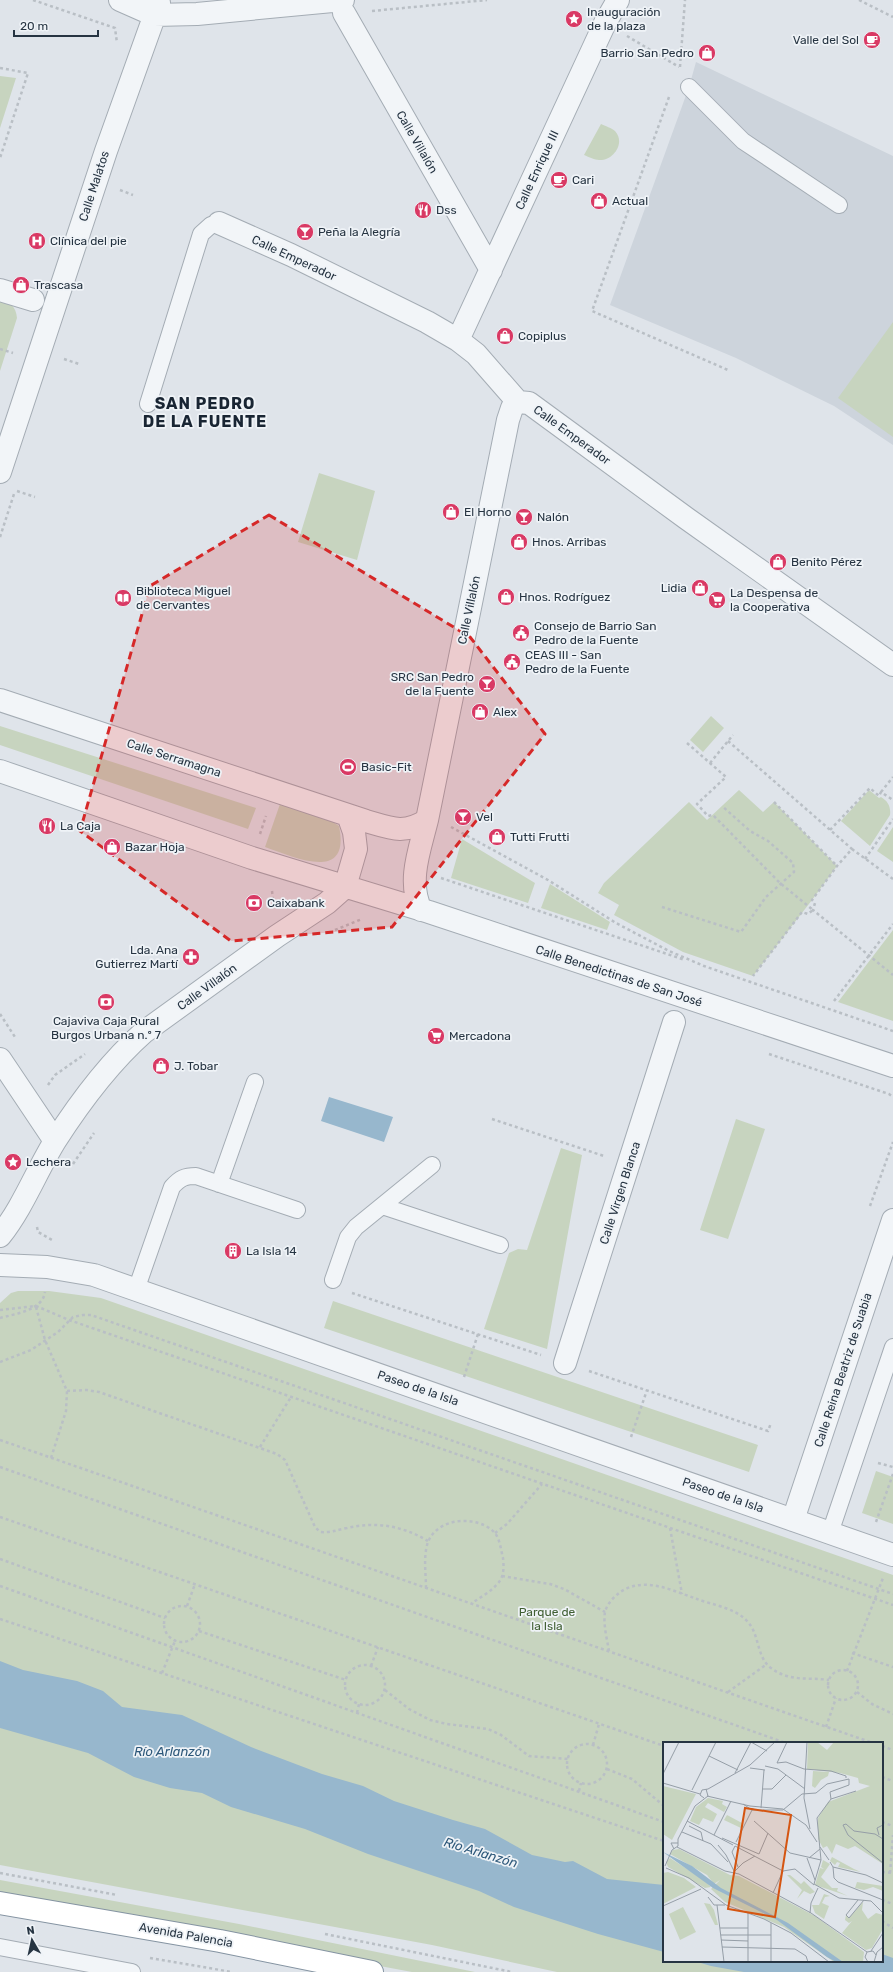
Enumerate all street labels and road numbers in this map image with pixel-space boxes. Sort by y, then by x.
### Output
street label: Calle Villalón [393,108,441,176]
street label: Calle Enrique III [512,128,562,212]
street label: Calle Malatos [76,149,112,223]
street label: Calle Emperador [250,232,339,284]
street label: Calle Emperador [531,402,614,468]
street label: Calle Villalón [455,574,483,646]
street label: Calle Serramagna [125,736,223,780]
street label: Calle Benedictinas de San José [534,942,704,1010]
street label: Calle Villalón [175,961,239,1013]
street label: Calle Virgen Blanca [597,1140,643,1246]
street label: Calle Reina Beatriz de Suabia [811,1291,875,1449]
street label: Paseo de la Isla [375,1368,461,1408]
street label: Paseo de la Isla [680,1475,766,1515]
street label: Avenida Palencia [138,1920,234,1950]

